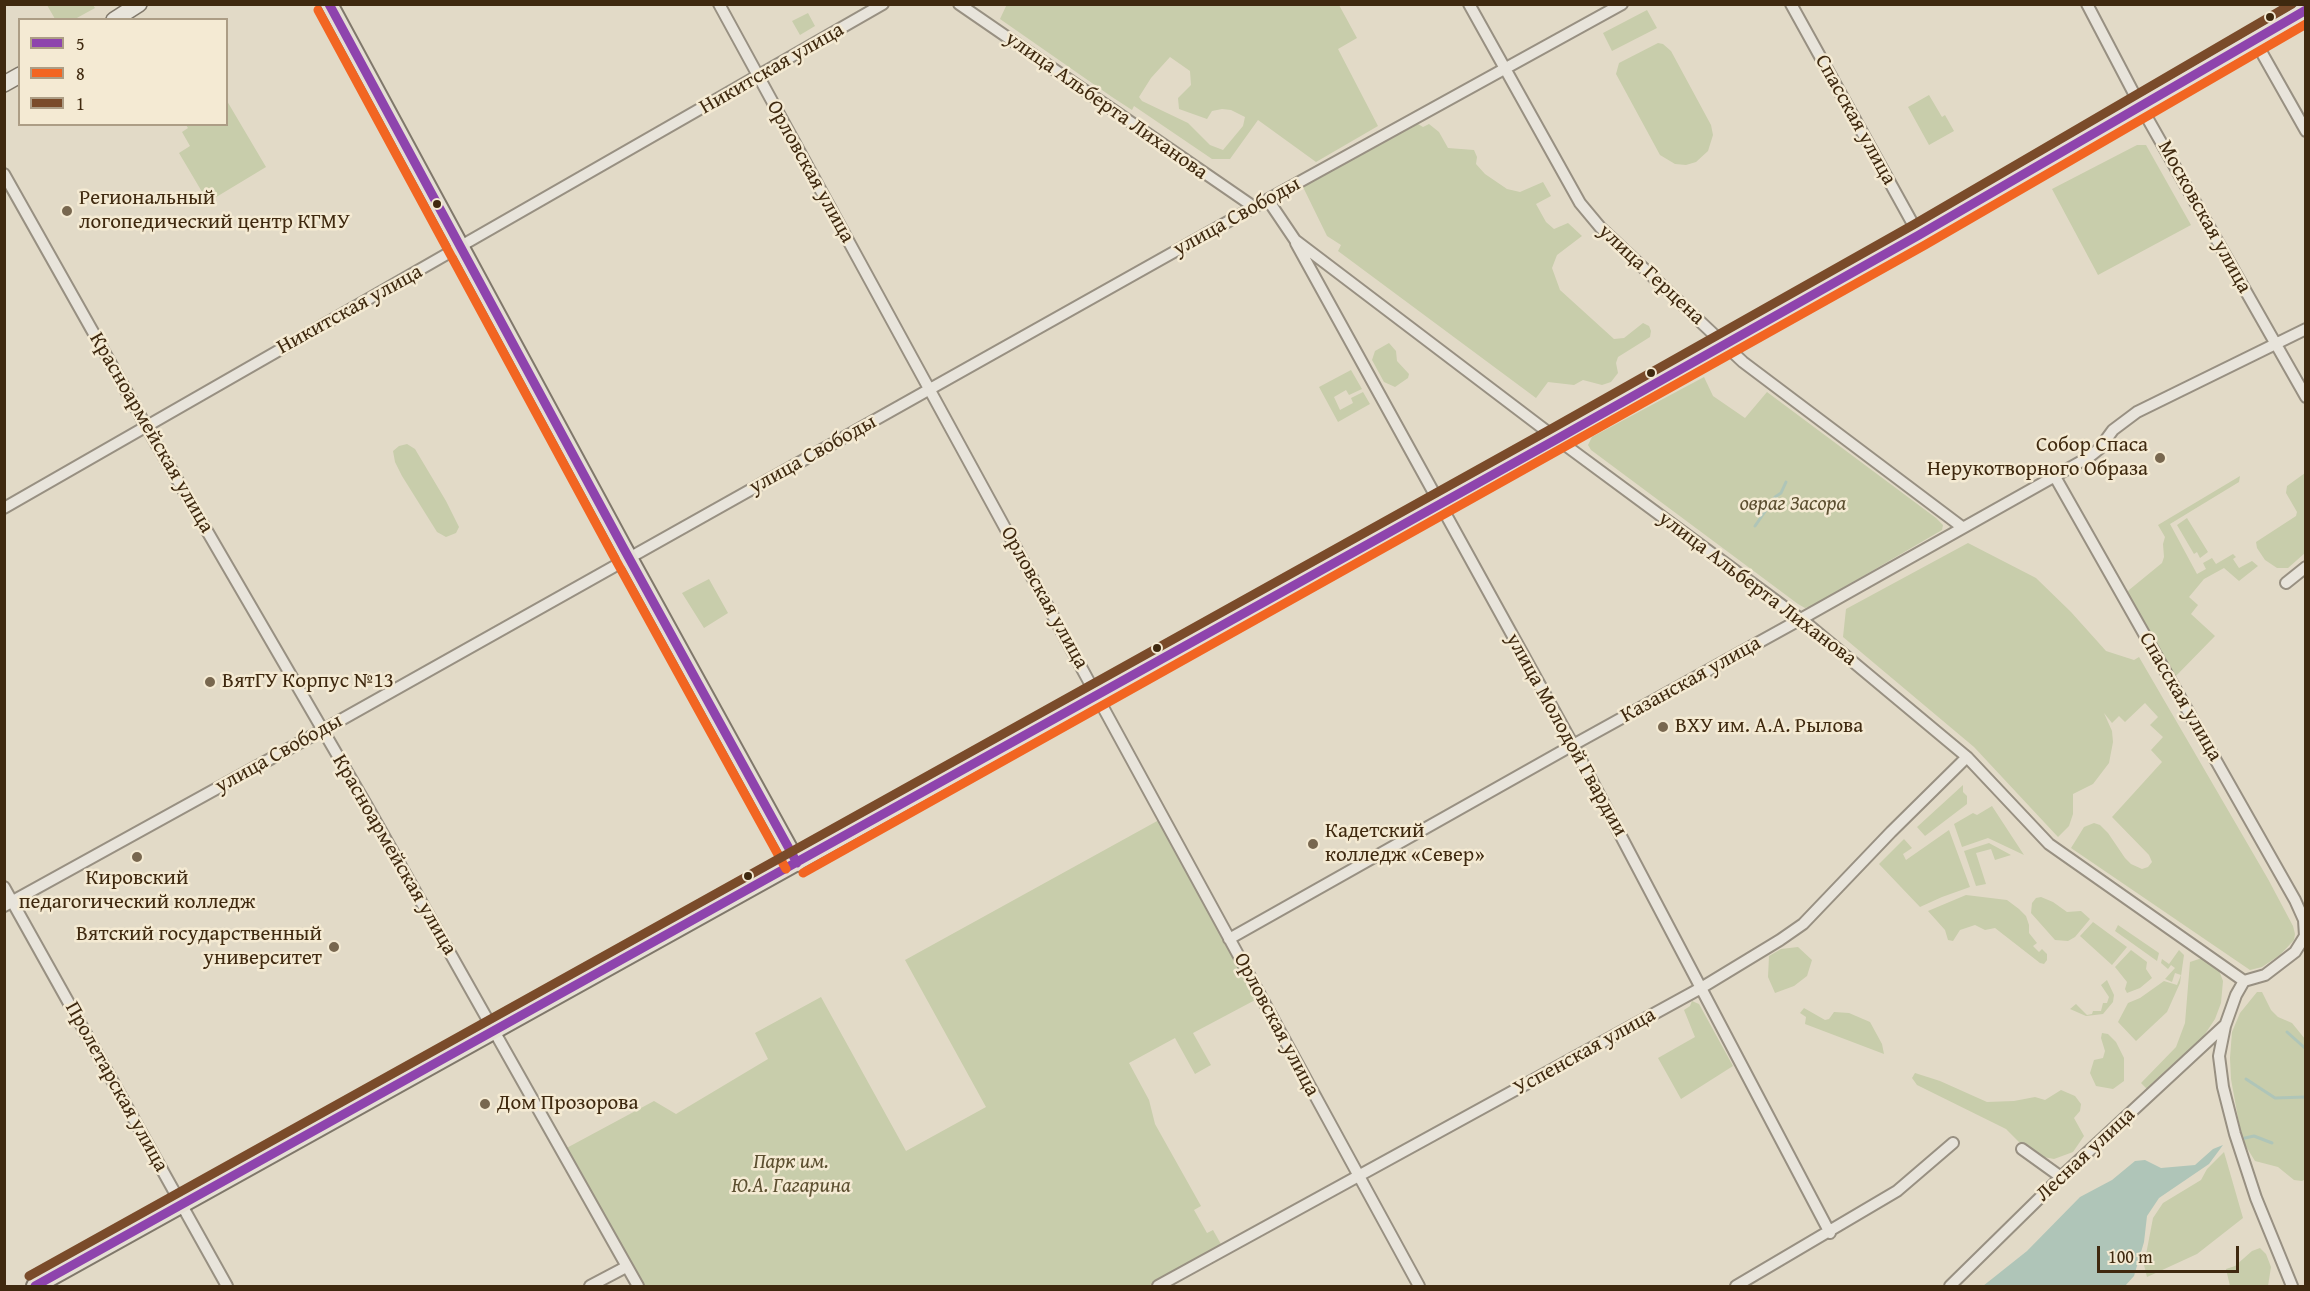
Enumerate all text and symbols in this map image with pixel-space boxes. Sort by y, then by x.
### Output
unlabelled marker [2264,11,2276,23]
legend [18,18,228,126]
street label: Никитская улица [695,18,849,120]
street label: улица Альберта Лиханова [1000,26,1212,186]
text: 5 [76,30,85,57]
street label: Спасская улица [1809,51,1901,189]
text: 8 [76,60,85,87]
text: 1 [76,90,85,117]
street label: Орловская улица [760,96,860,248]
street label: Московская улица [2152,136,2256,298]
street label: улица Свободы [1169,172,1305,262]
place label: Региональный логопедический центр КГМУ [79,186,350,236]
unlabelled marker [431,198,443,210]
marker: Региональный логопедический центр КГМУ [60,204,74,218]
street label: улица Герцена [1592,219,1710,331]
street label: Никитская улица [273,260,427,360]
street label: Красноармейская улица [83,328,219,538]
unlabelled marker [1645,367,1657,379]
street label: улица Свободы [745,410,881,500]
place label: Собор Спаса Нерукотворного Образа [1927,433,2148,483]
marker: Собор Спаса Нерукотворного Образа [2153,451,2167,465]
park label: овраг Засора [1740,492,1846,518]
street label: улица Альберта Лиханова [1653,506,1861,672]
street label: Орловская улица [994,522,1094,674]
street label: Спасская улица [2133,628,2227,766]
street label: улица Молодой Гвардии [1500,629,1632,841]
street label: Казанская улица [1616,631,1766,729]
unlabelled marker [1151,642,1163,654]
place label: ВятГУ Корпус №13 [222,669,394,695]
marker: ВятГУ Корпус №13 [203,675,217,689]
street label: улица Свободы [211,709,347,799]
place label: ВХУ им. А.А. Рылова [1675,714,1863,740]
marker: ВХУ им. А.А. Рылова [1656,720,1670,734]
street label: Красноармейская улица [326,750,462,960]
place label: Кадетский колледж «Север» [1325,819,1485,869]
marker: Кадетский колледж «Север» [1306,837,1320,851]
marker: Кировский педагогический колледж [130,850,144,864]
place label: Кировский педагогический колледж [19,866,255,916]
unlabelled marker [742,870,754,882]
place label: Вятский государственный университет [76,922,322,972]
marker: Вятский государственный университет [327,940,341,954]
street label: Орловская улица [1228,949,1324,1101]
street label: Пролетарская улица [59,997,173,1177]
street label: Успенская улица [1510,1003,1660,1101]
place label: Дом Прозорова [497,1091,638,1117]
marker: Дом Прозорова [478,1097,492,1111]
street label: Лесная улица [2031,1103,2141,1207]
park label: Парк им. Ю.А. Гагарина [731,1150,851,1200]
scale bar [2100,1234,2242,1272]
text: 100 m [2108,1243,2153,1270]

